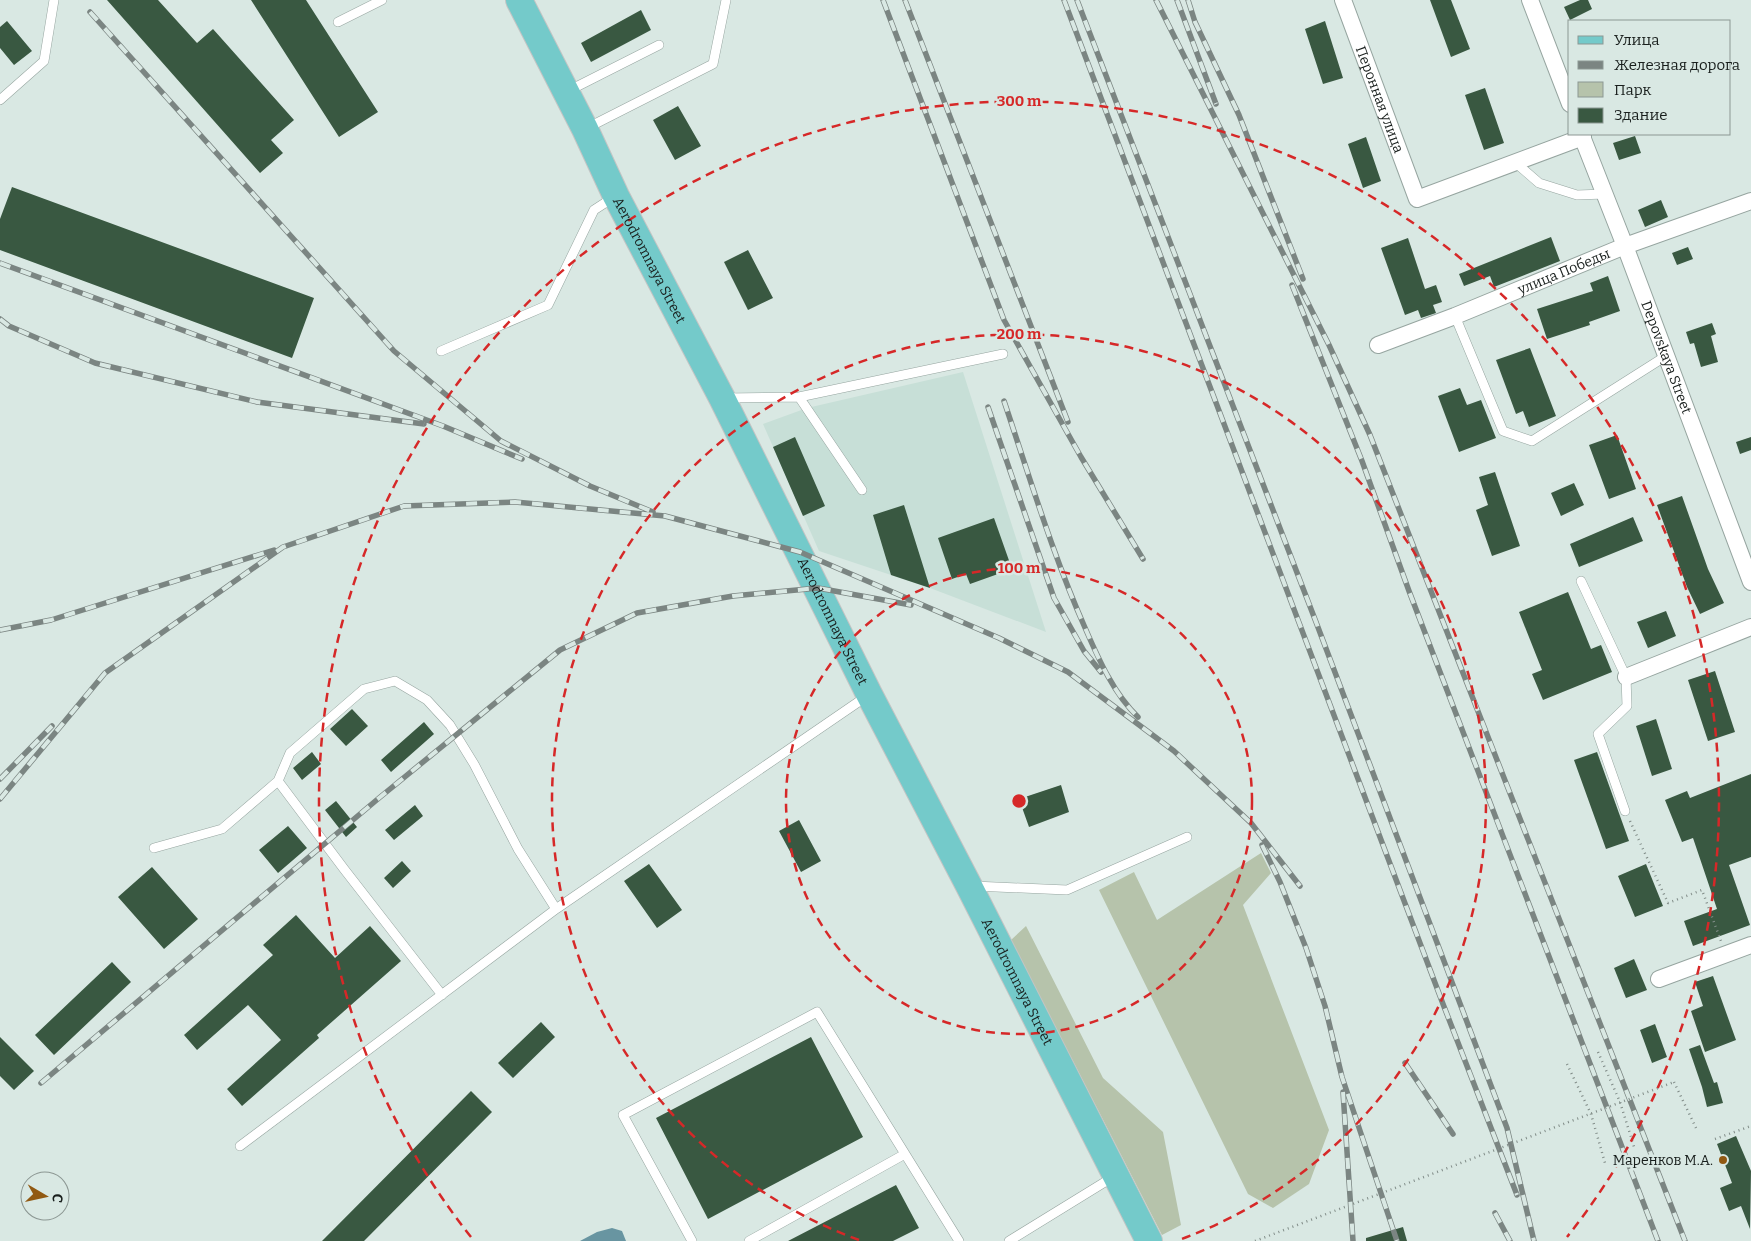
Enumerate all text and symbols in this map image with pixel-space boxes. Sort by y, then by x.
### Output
legend [1568,20,1731,135]
text: Улица [1614,31,1660,49]
street label: Перонная улица [1352,44,1407,156]
text: Железная дорога [1614,56,1740,74]
text: Парк [1614,81,1652,99]
text: 300 m [997,92,1042,110]
text: Здание [1614,106,1668,124]
street label: Aerodromnaya Street [609,194,689,326]
street label: улица Победы [1515,245,1613,299]
street label: Depovskaya Street [1637,298,1695,416]
text: 200 m [997,325,1042,343]
street label: Aerodromnaya Street [794,555,871,688]
text: 100 m [998,559,1041,577]
centre of rings [1010,792,1028,810]
street label: Aerodromnaya Street [978,915,1056,1048]
place label: Маренков М.А. [1613,1152,1713,1169]
marker: Маренков М.А. [1717,1154,1729,1166]
north arrow [20,1171,70,1221]
text: С [48,1192,66,1204]

